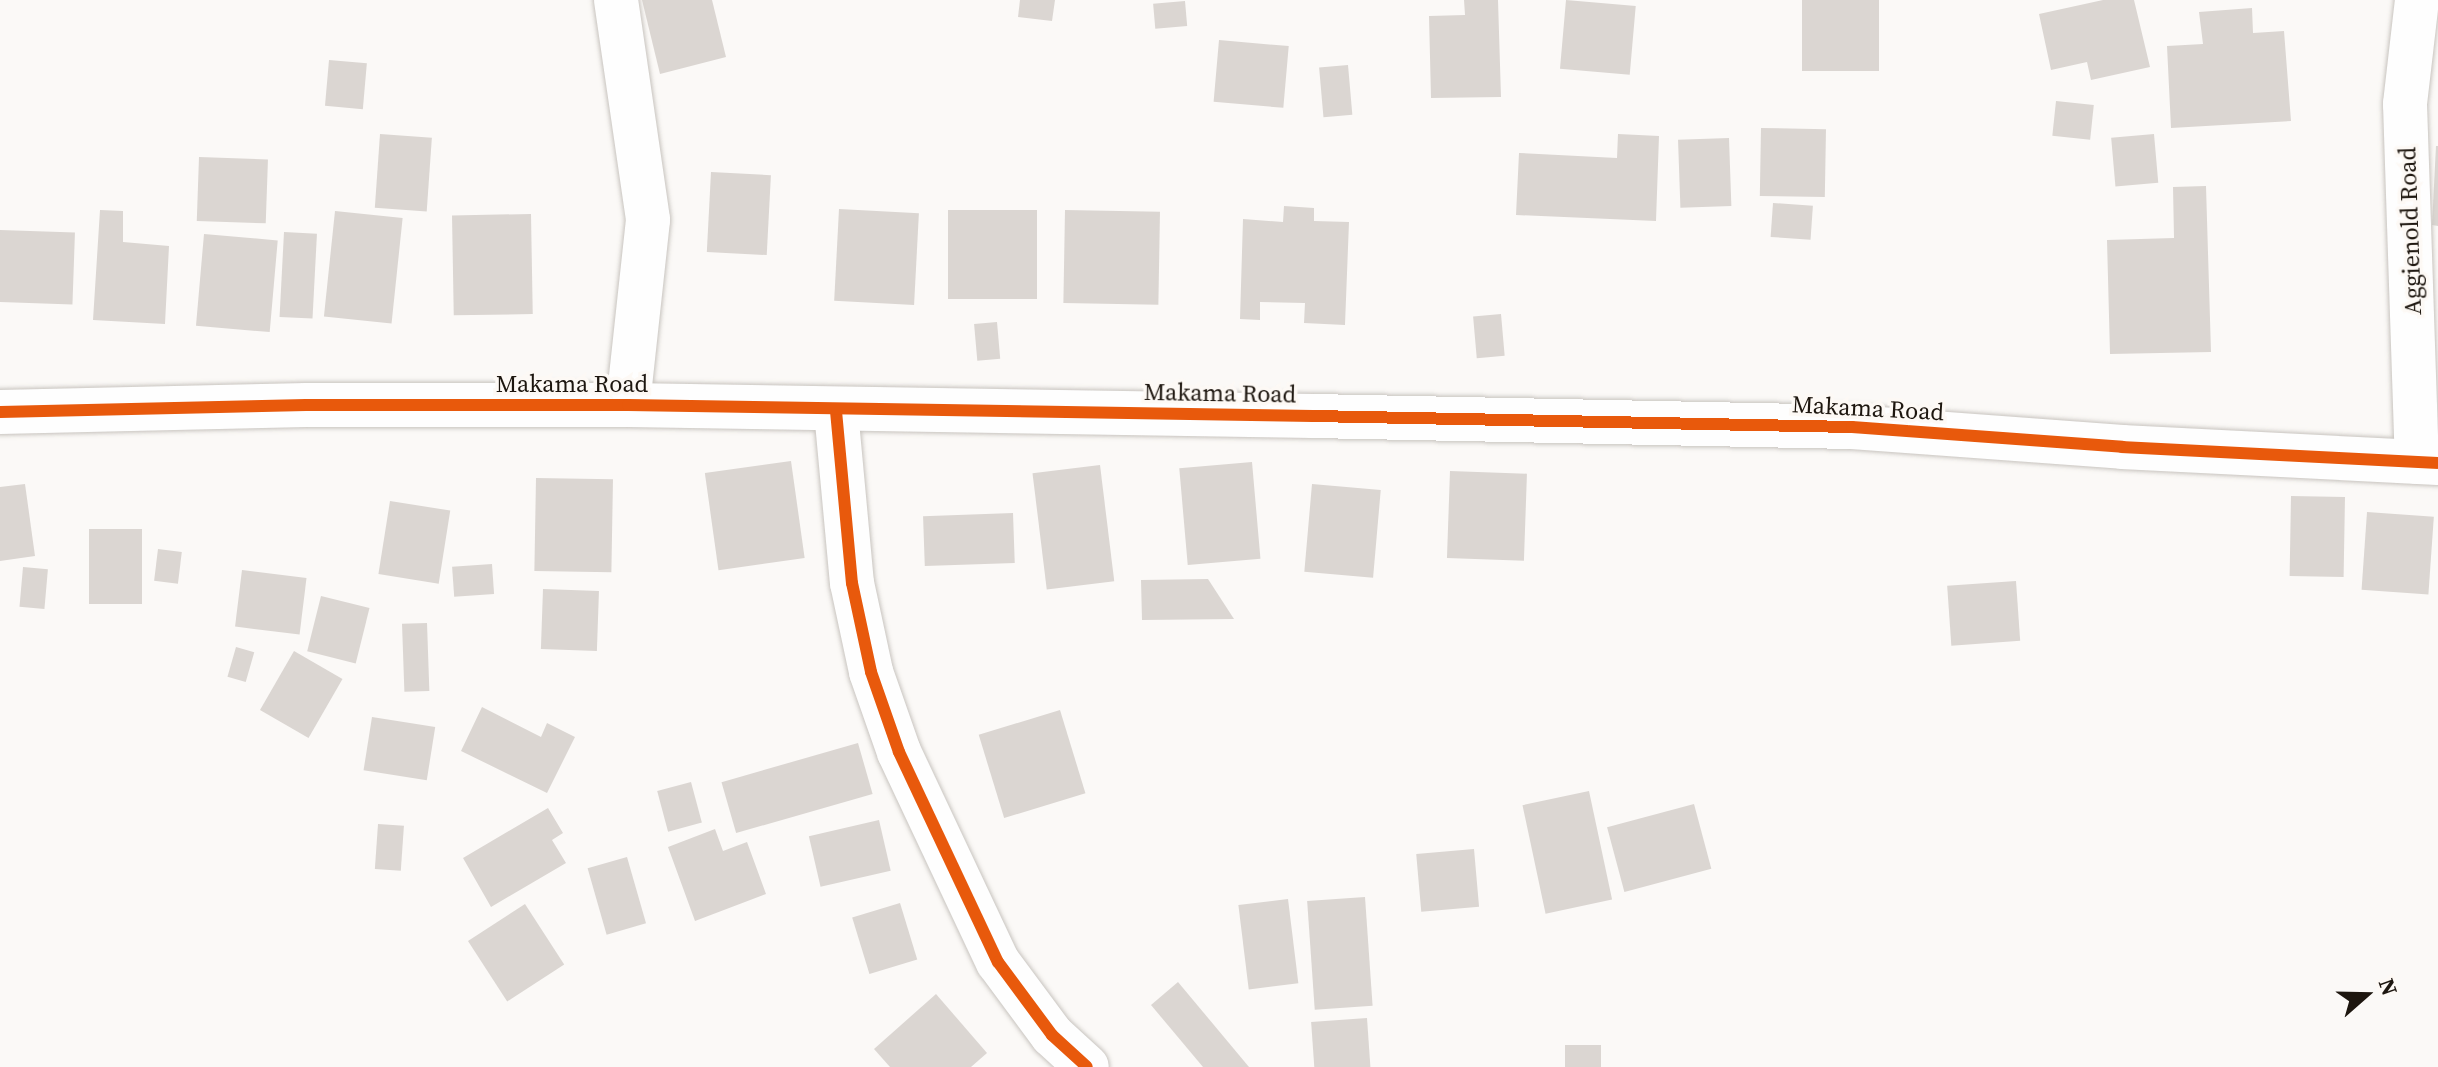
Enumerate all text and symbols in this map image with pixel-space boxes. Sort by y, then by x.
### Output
street label: Aggienold Road [2393,146,2427,316]
street label: Makama Road [496,370,648,398]
street label: Makama Road [1144,377,1296,409]
street label: Makama Road [1791,390,1945,426]
north arrow [2326,955,2406,1035]
text: N [2372,974,2405,999]

